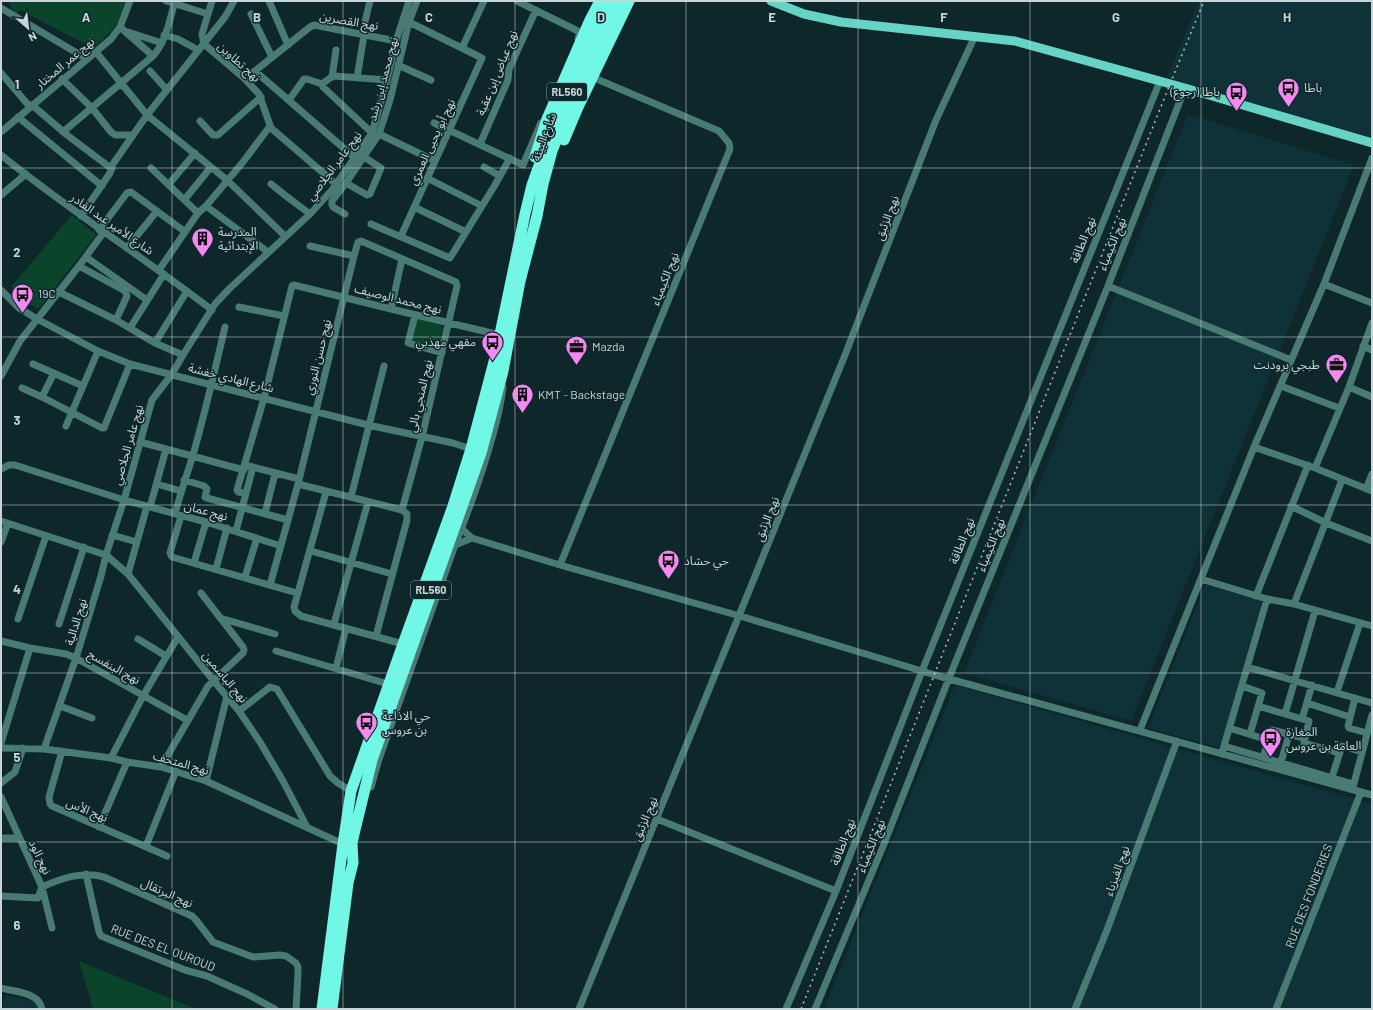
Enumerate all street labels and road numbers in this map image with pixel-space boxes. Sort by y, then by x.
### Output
street label: نهج القصرين [318,8,380,35]
street label: نهج عياض إبن عقبة [473,28,522,118]
street label: نهج عمر المختار [31,34,99,94]
street label: نهج محمد إبن رشد [364,35,403,123]
street label: نهج تطاوين [213,38,264,86]
road number: RL560 [547,83,587,101]
street label: نهج أبو يحيى العمري [405,96,461,189]
street label: شارع البيئة [528,111,561,164]
street label: نهج عامر الجلاصي [303,128,367,205]
street label: شارع الأمير عبد القادر [66,189,157,259]
street label: نهج الزئبق [871,193,904,243]
street label: نهج الطاقة [1066,214,1100,266]
street label: نهج الكيمياء [1094,215,1131,273]
street label: نهج الكيمياء [647,250,684,308]
street label: نهج محمد الوصيف [353,280,443,319]
street label: نهج حسن النوري [301,318,337,397]
street label: نهج المنجي بالي [404,358,438,434]
street label: شارع الهادي خفشة [186,360,275,398]
street label: نهج عامر الجلاصي [109,403,149,488]
street label: نهج الزئبق [751,494,784,544]
street label: نهج عمان [182,498,229,525]
street label: نهج الطاقة [945,515,979,567]
street label: نهج الكيمياء [973,516,1010,574]
road number: RL560 [411,581,451,599]
street label: نهج الدالية [61,597,92,648]
street label: نهج البنفسج [84,646,143,689]
street label: نهج الياسمين [198,648,251,707]
street label: نهج المتحف [151,747,211,780]
street label: نهج الأس [63,794,110,827]
street label: نهج الزئبق [628,794,662,844]
street label: نهج الطاقة [827,816,860,868]
street label: نهج الكيمياء [853,817,890,875]
street label: نهج الود [24,837,55,878]
street label: RUE DES FONDERIES [1282,842,1334,950]
street label: نهج الفيزياء [1101,844,1134,899]
street label: نهج البرتقال [138,874,196,912]
street label: RUE DES EL OUROUD [109,921,217,973]

